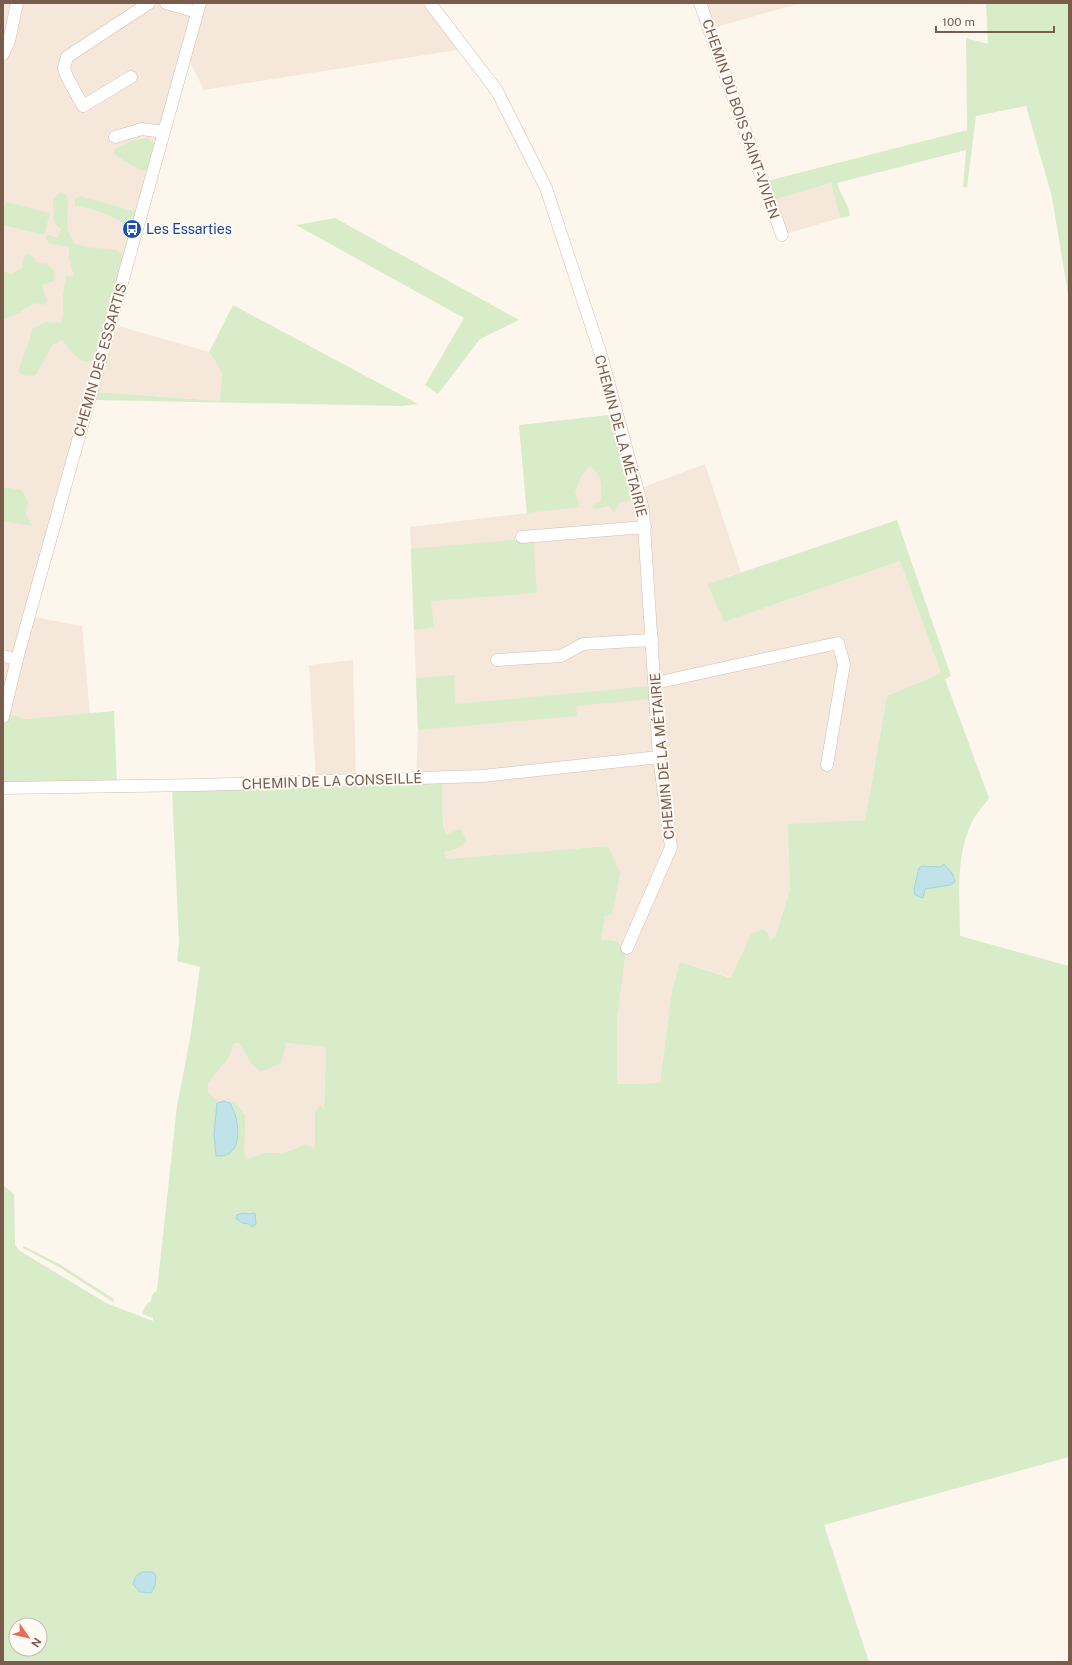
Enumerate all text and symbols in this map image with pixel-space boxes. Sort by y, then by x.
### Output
scale bar [936,8,1054,34]
text: 100 m [942,15,975,29]
street label: CHEMIN DU BOIS SAINT-VIVIEN [699,17,783,221]
bus stop icon: Les Essarties [121,218,143,240]
place label: Les Essarties [146,221,232,237]
street label: CHEMIN DES ESSARTIS [70,281,130,439]
street label: CHEMIN DE LA MÉTAIRIE [592,353,651,519]
street label: CHEMIN DE LA MÉTAIRIE [646,672,677,840]
street label: CHEMIN DE LA CONSEILLÉ [242,769,422,792]
north arrow [8,1617,48,1657]
text: N [29,1636,44,1650]

